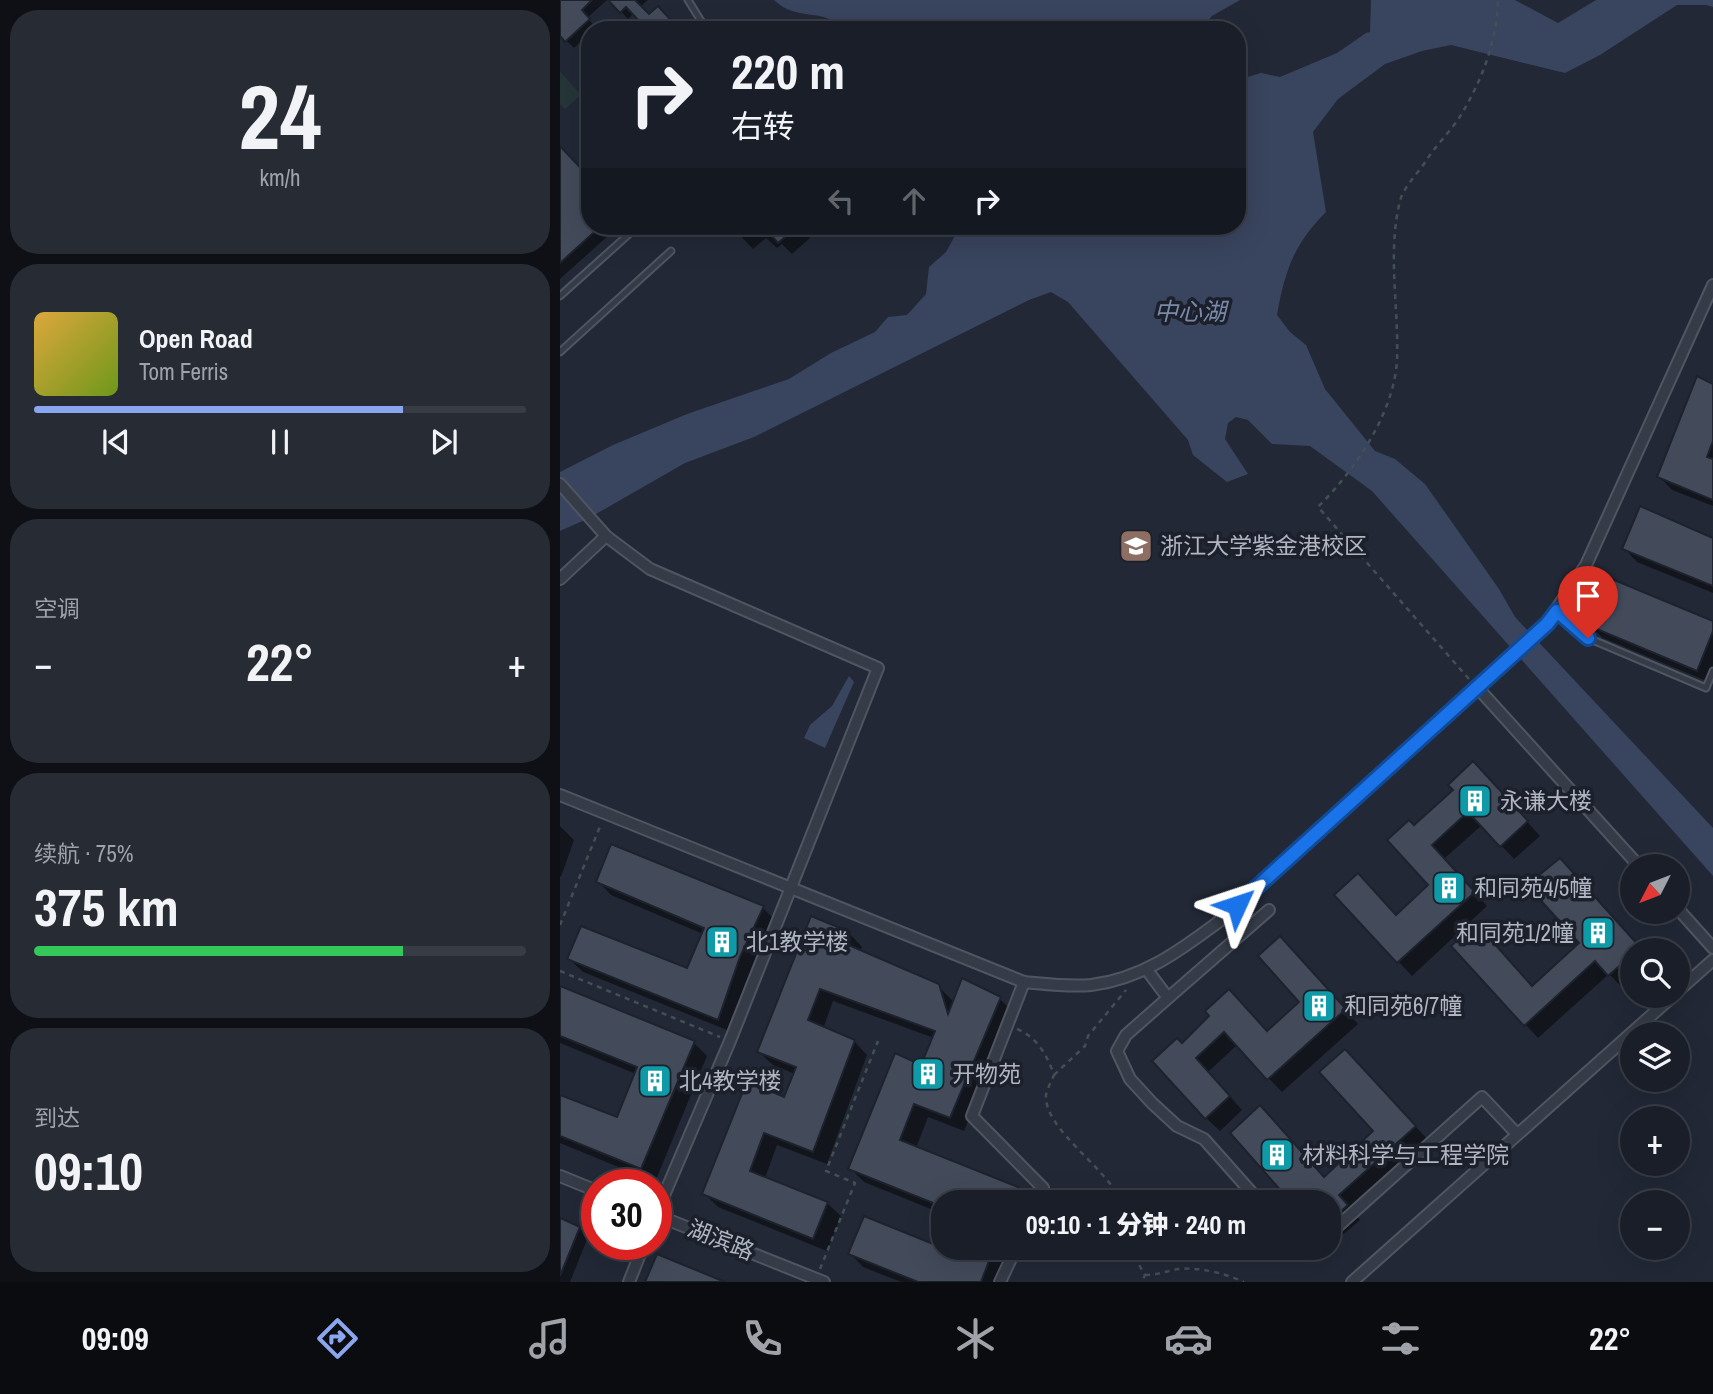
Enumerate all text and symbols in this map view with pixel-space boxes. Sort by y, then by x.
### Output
text: 220 m [731,38,845,104]
icon: right [616,49,707,140]
text: 24 [239,55,322,177]
text: 右转 [731,105,795,148]
text: km/h [260,162,300,193]
icon: left [822,182,860,220]
icon: ahead [895,182,933,220]
icon: right [968,182,1006,220]
water label: 中心湖 [1154,295,1230,327]
text: Open Road [139,321,253,356]
text: Tom Ferris [139,356,228,387]
icon: previous [97,423,135,461]
icon: pause [261,423,299,461]
icon: next [425,423,463,461]
school or university icon: 浙江大学紫金港校区 [1117,527,1155,565]
place label: 浙江大学紫金港校区 [1160,530,1367,561]
pin [1558,566,1618,638]
icon: arrive [1569,577,1607,615]
text: 空调 [34,593,80,624]
text: 22° [246,627,314,697]
text: − [34,638,52,689]
text: + [508,638,526,689]
building icon: 永谦大楼 [1456,782,1494,820]
place label: 永谦大楼 [1500,785,1592,816]
text: 续航 · 75% [34,838,133,869]
north arrow [1620,854,1690,924]
map controls [1620,854,1690,1260]
position arrow [1200,868,1274,942]
building icon: 和同苑4/5幢 [1430,869,1468,907]
text: 375 km [34,872,179,942]
place label: 和同苑4/5幢 [1474,872,1592,903]
building icon: 和同苑1/2幢 [1579,914,1617,952]
place label: 和同苑1/2幢 [1456,917,1574,948]
building icon: 北1教学楼 [703,923,741,961]
place label: 北1教学楼 [746,926,849,957]
button: search [1620,938,1690,1008]
building icon: 和同苑6/7幢 [1300,987,1338,1025]
place label: 和同苑6/7幢 [1344,990,1462,1021]
button: layers [1620,1022,1690,1092]
building icon: 开物苑 [909,1055,947,1093]
place label: 开物苑 [952,1058,1021,1089]
building icon: 北4教学楼 [636,1062,674,1100]
place label: 北4教学楼 [679,1065,782,1096]
text: 到达 [34,1102,80,1133]
button: + [1620,1106,1690,1176]
text: 09:10 [34,1136,143,1206]
building icon: 材料科学与工程学院 [1258,1136,1296,1174]
place label: 材料科学与工程学院 [1302,1139,1509,1170]
speed limit sign: 30 [581,1169,672,1260]
button: − [1620,1190,1690,1260]
text: 09:10 · 1 分钟 · 240 m [1026,1207,1246,1242]
street label: 湖滨路 [683,1212,759,1267]
icon: directions [313,1314,362,1363]
icon: music [525,1314,574,1363]
icon: phone [738,1314,787,1363]
icon: climate [951,1314,1000,1363]
icon: car [1164,1314,1213,1363]
icon: filters [1376,1314,1425,1363]
text: 09:09 [82,1317,149,1360]
text: 22° [1589,1317,1631,1360]

